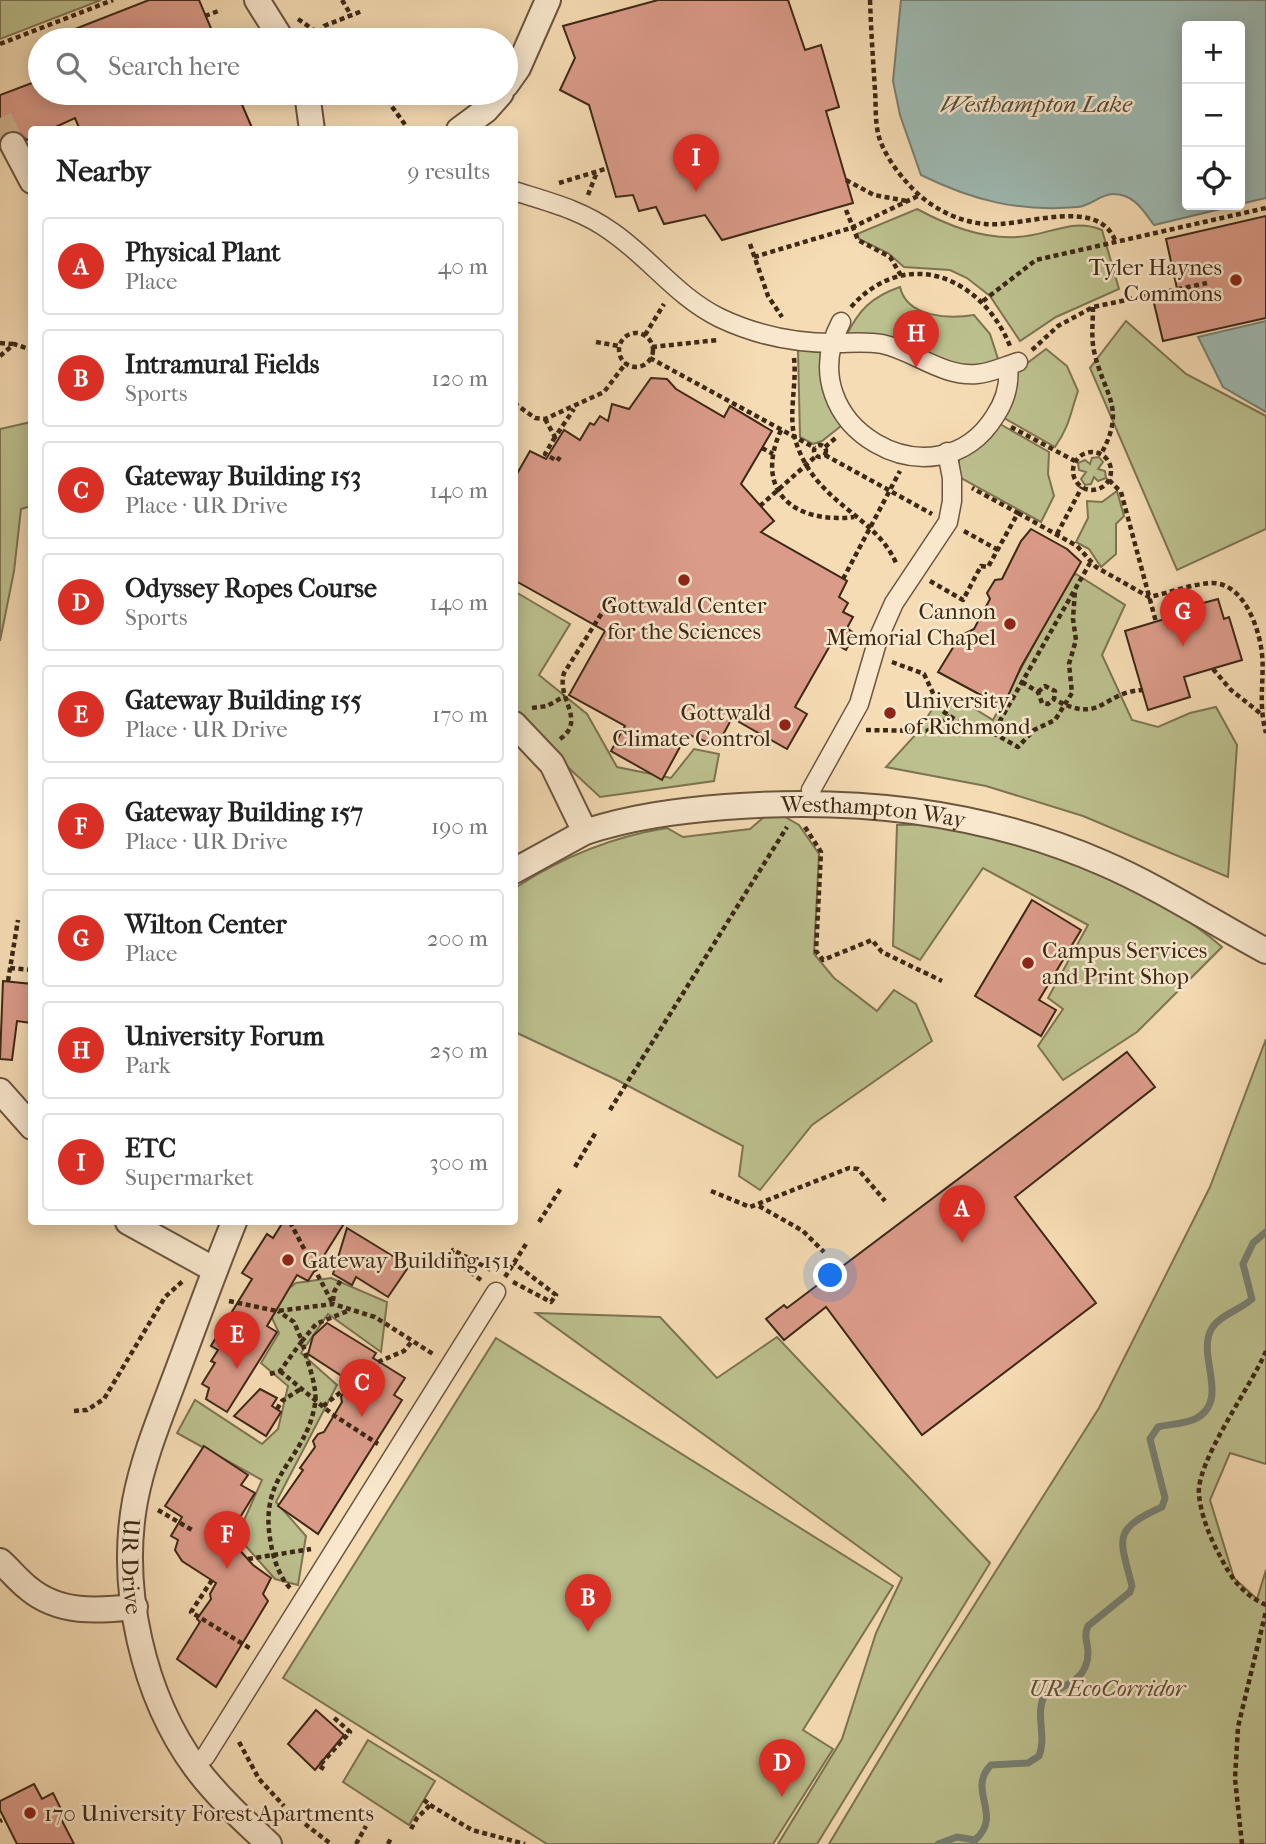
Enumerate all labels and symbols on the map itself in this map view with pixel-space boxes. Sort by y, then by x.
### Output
water label: Westhampton Lake [940,90,1133,118]
pin: I [673,134,719,192]
place label: Tyler Haynes Commons [1089,254,1222,307]
marker: Tyler Haynes Commons [1228,272,1244,288]
pin: H [893,310,939,368]
marker: Gottwald Center for the Sciences [676,572,692,588]
pin: G [1160,588,1206,646]
place label: Gottwald Center for the Sciences [602,592,767,645]
place label: Cannon Memorial Chapel [826,598,997,651]
marker: Cannon Memorial Chapel [1002,616,1018,632]
place label: University of Richmond [904,687,1031,740]
place label: Gottwald Climate Control [612,699,772,752]
marker: University of Richmond [882,705,898,721]
marker: Gottwald Climate Control [777,717,793,733]
street label: Westhampton Way [780,791,969,834]
place label: Campus Services and Print Shop [1042,937,1207,990]
marker: Campus Services and Print Shop [1020,955,1036,971]
pin: A [939,1185,985,1243]
place label: Gateway Building 151 [302,1247,510,1274]
marker: Gateway Building 151 [280,1252,296,1268]
your location [813,1258,847,1292]
pin: E [214,1311,260,1369]
pin: C [339,1359,385,1417]
pin: F [204,1511,250,1569]
street label: UR Drive [116,1517,147,1616]
pin: B [565,1574,611,1632]
park label: UR EcoCorridor [1029,1675,1187,1702]
pin: D [759,1739,805,1797]
place label: 170 University Forest Apartments [44,1800,374,1827]
marker: 170 University Forest Apartments [22,1805,38,1821]

